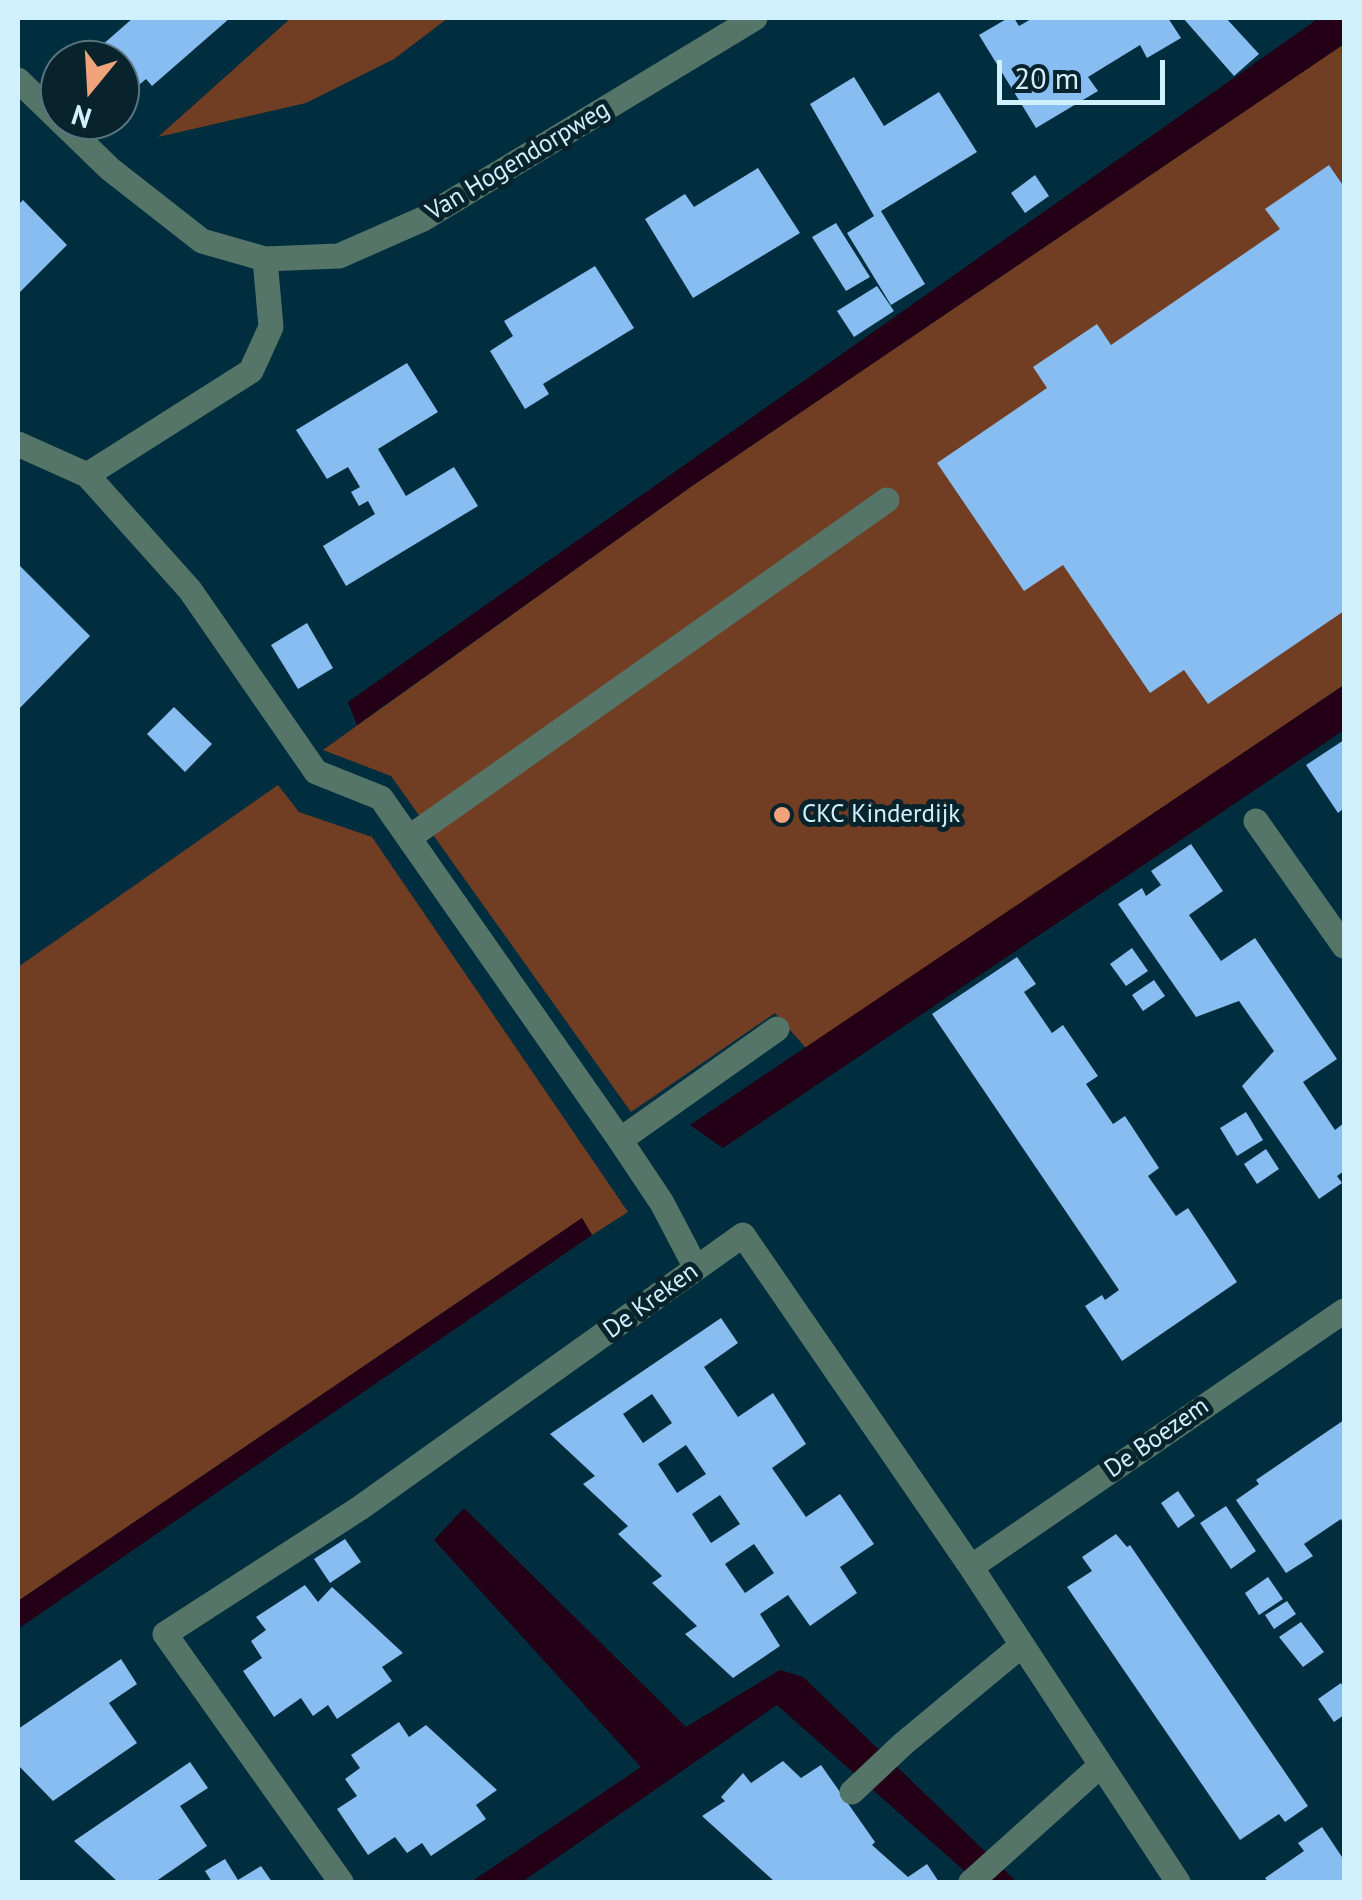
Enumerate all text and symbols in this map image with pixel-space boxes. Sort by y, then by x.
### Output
north arrow [40,40,140,140]
scale bar [1002,40,1170,102]
text: 20 m [1014,58,1079,97]
street label: Van Hogendorpweg [421,95,615,227]
text: N [67,97,96,138]
place label: CKC Kinderdijk [802,800,960,830]
marker: CKC Kinderdijk [771,804,793,826]
street label: De Kreken [598,1257,704,1345]
street label: De Boezem [1099,1391,1215,1485]

